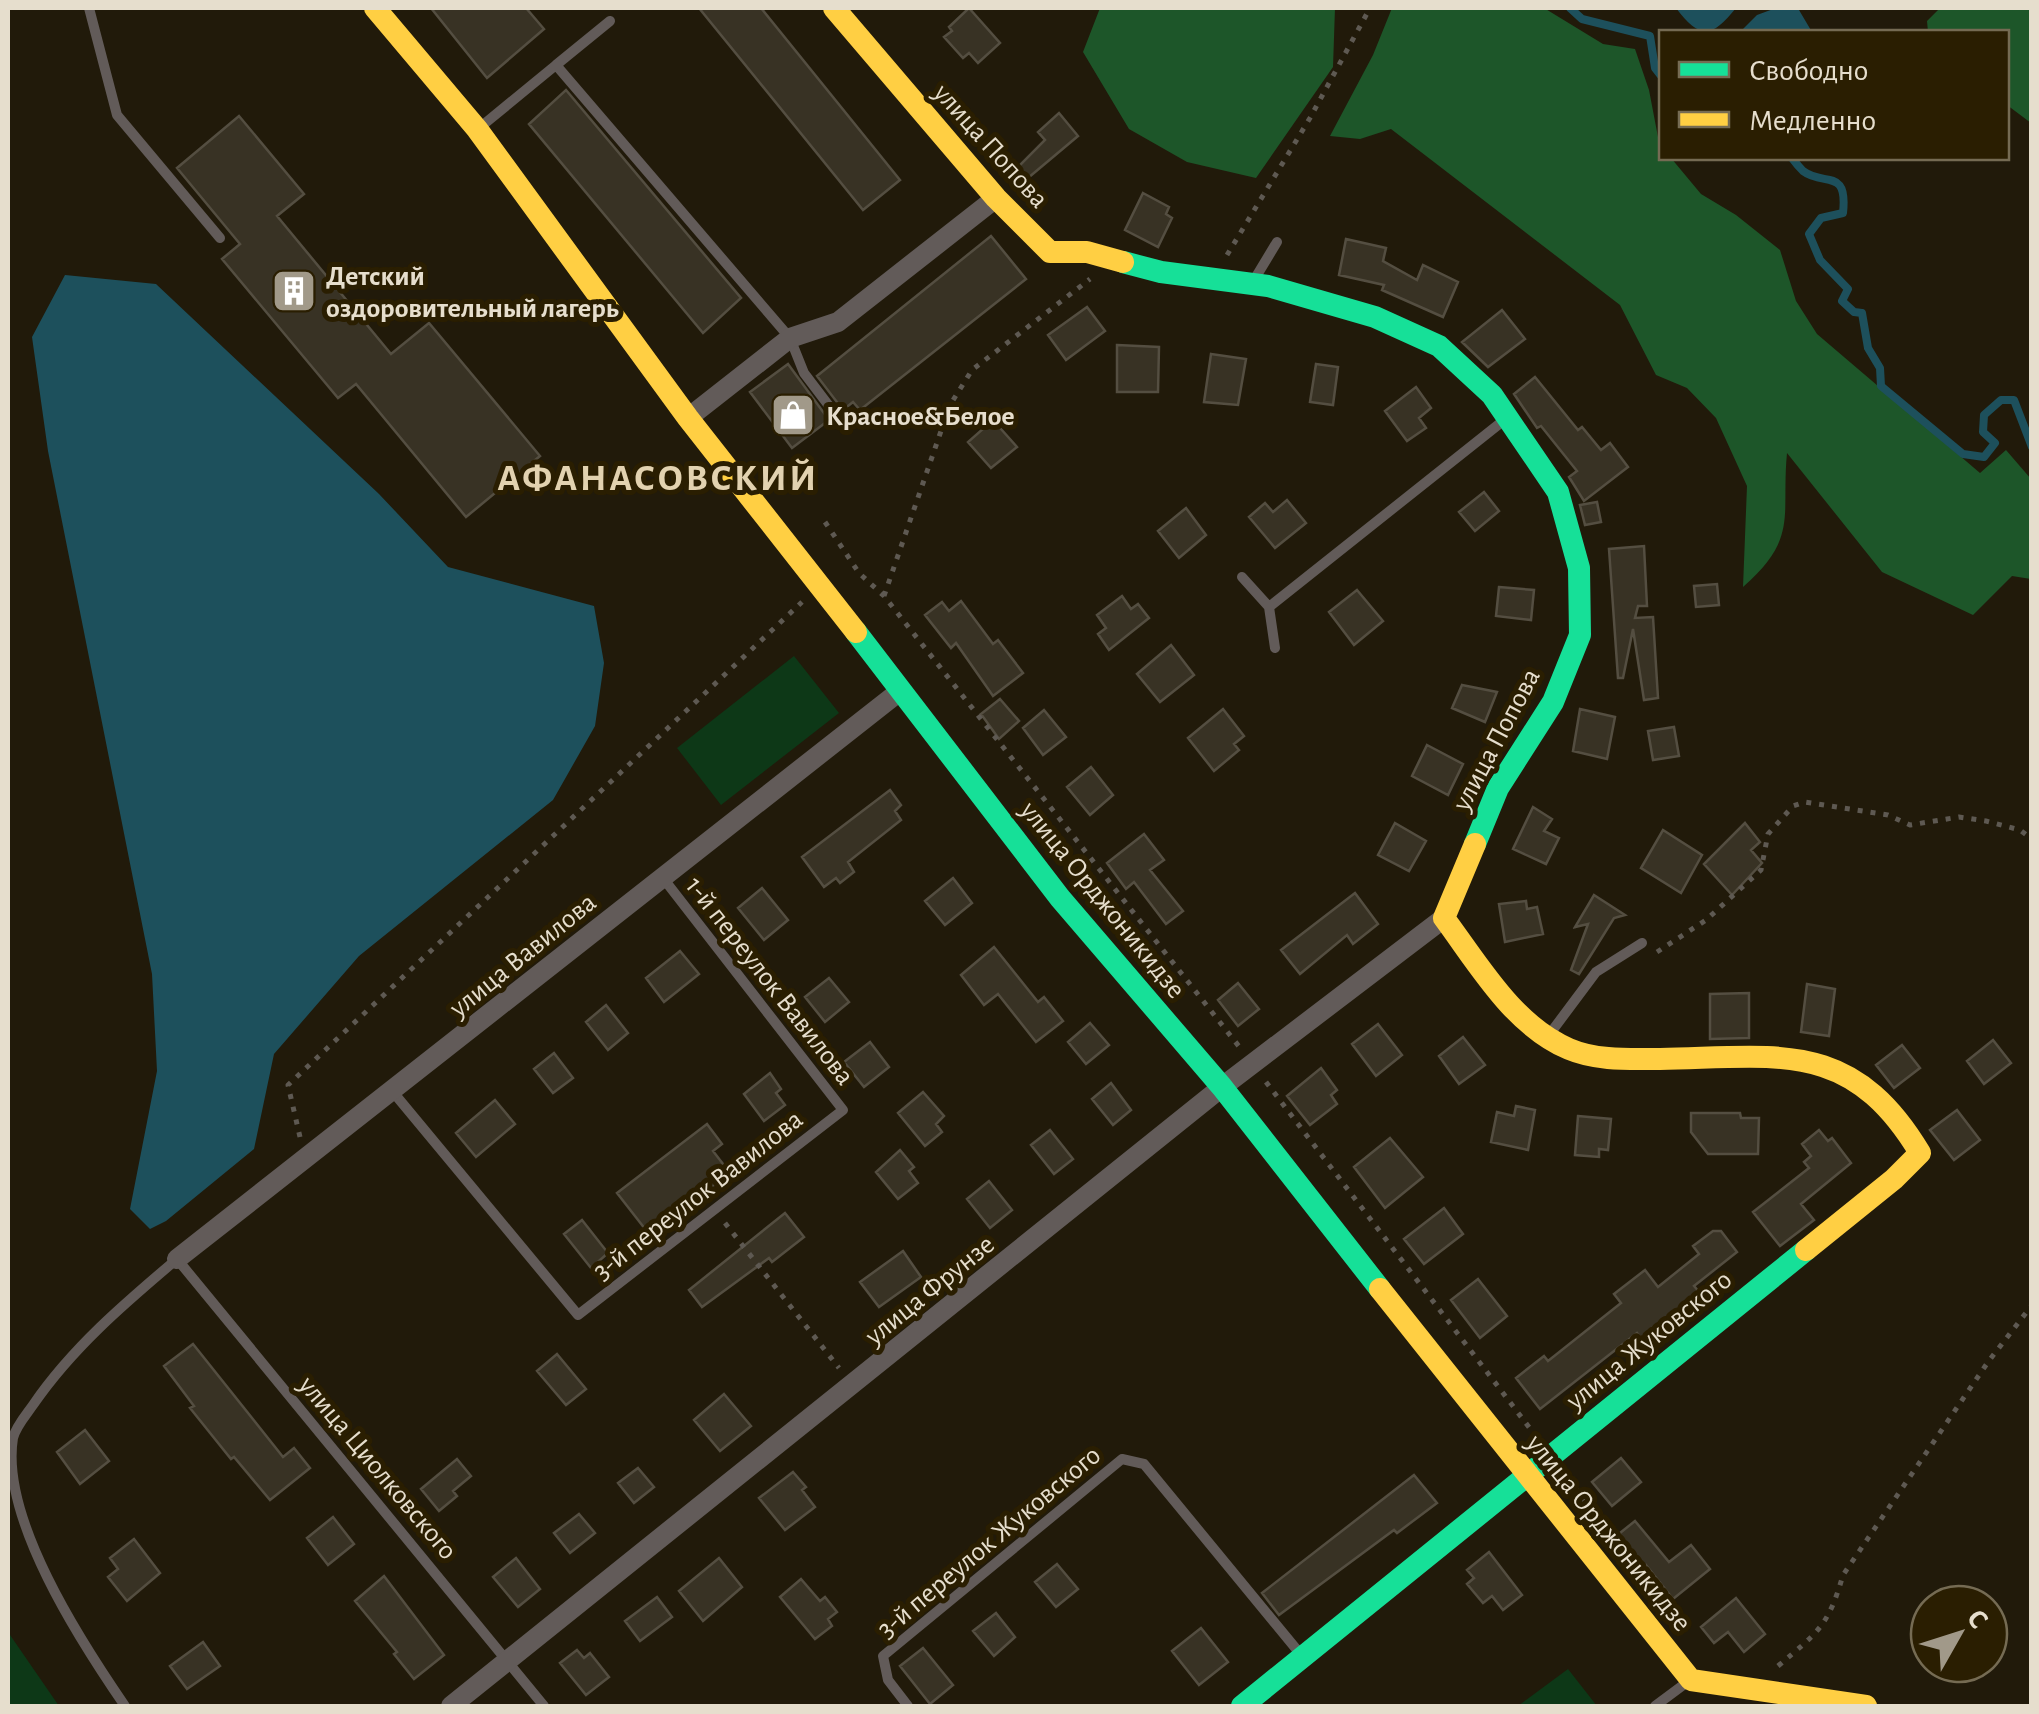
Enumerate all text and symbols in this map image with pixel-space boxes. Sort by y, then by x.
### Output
legend [1659,30,2009,160]
text: Свободно [1749,56,1868,86]
street label: улица Попова [927,78,1053,214]
text: Медленно [1749,106,1876,136]
place label: Детский оздоровительный лагерь [326,263,619,323]
building icon: Детский оздоровительный лагерь [271,268,317,314]
shop icon: Красное&Белое [770,392,816,438]
place label: Красное&Белое [826,403,1015,431]
district label: АФАНАСОВСКИЙ [497,458,819,498]
street label: улица Попова [1447,664,1546,816]
street label: улица Орджоникидзе [1014,796,1190,1004]
street label: 1-й переулок Вавилова [680,872,859,1091]
street label: улица Вавилова [444,888,602,1023]
street label: 3-й переулок Вавилова [588,1105,808,1286]
street label: улица Фрунзе [860,1230,1000,1351]
street label: улица Жуковского [1561,1266,1737,1416]
street label: улица Циолковского [292,1371,462,1565]
street label: улица Орджоникидзе [1520,1429,1696,1637]
street label: 3-й переулок Жуковского [872,1441,1106,1644]
north arrow [1909,1584,2009,1684]
text: С [1961,1605,1993,1634]

